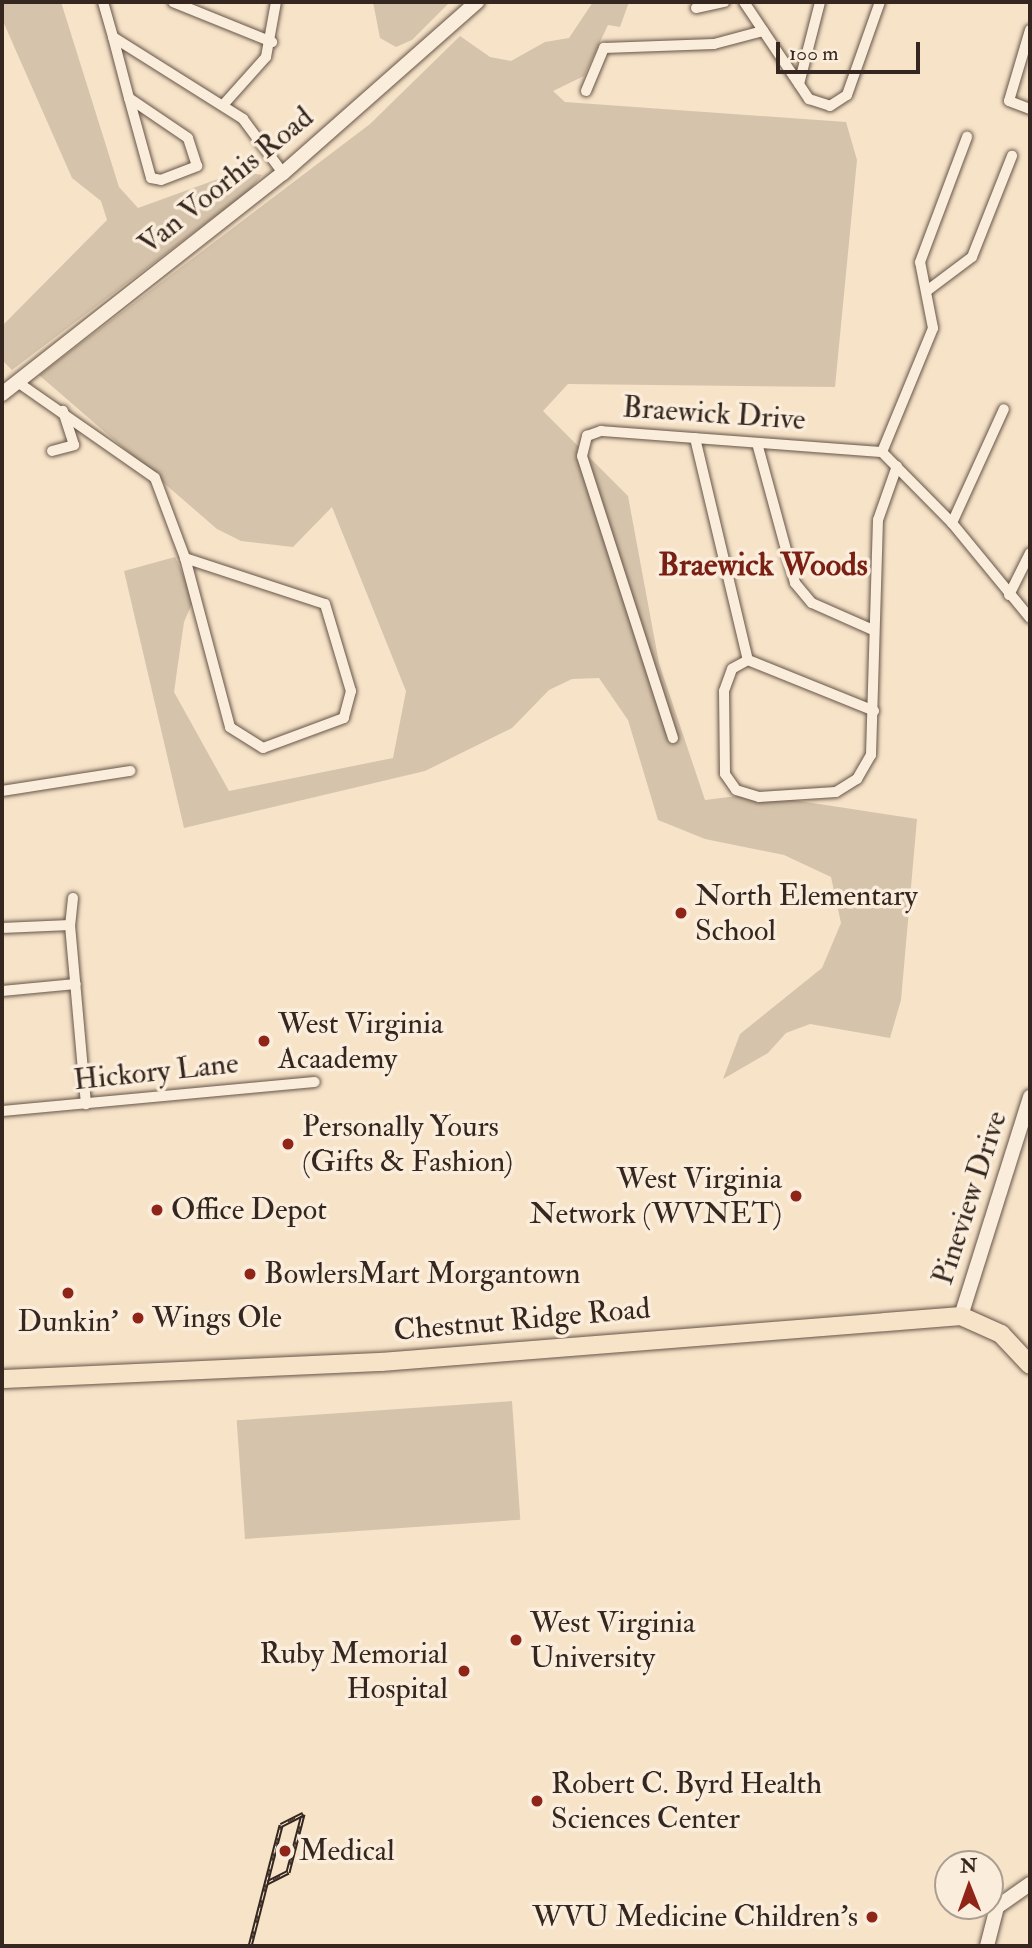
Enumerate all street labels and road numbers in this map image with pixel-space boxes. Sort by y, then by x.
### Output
street label: Van Voorhis Road [131,100,321,262]
street label: Braewick Drive [621,390,807,438]
street label: Hickory Lane [72,1045,240,1099]
street label: Pineview Drive [925,1107,1015,1289]
street label: Chestnut Ridge Road [392,1291,652,1349]

